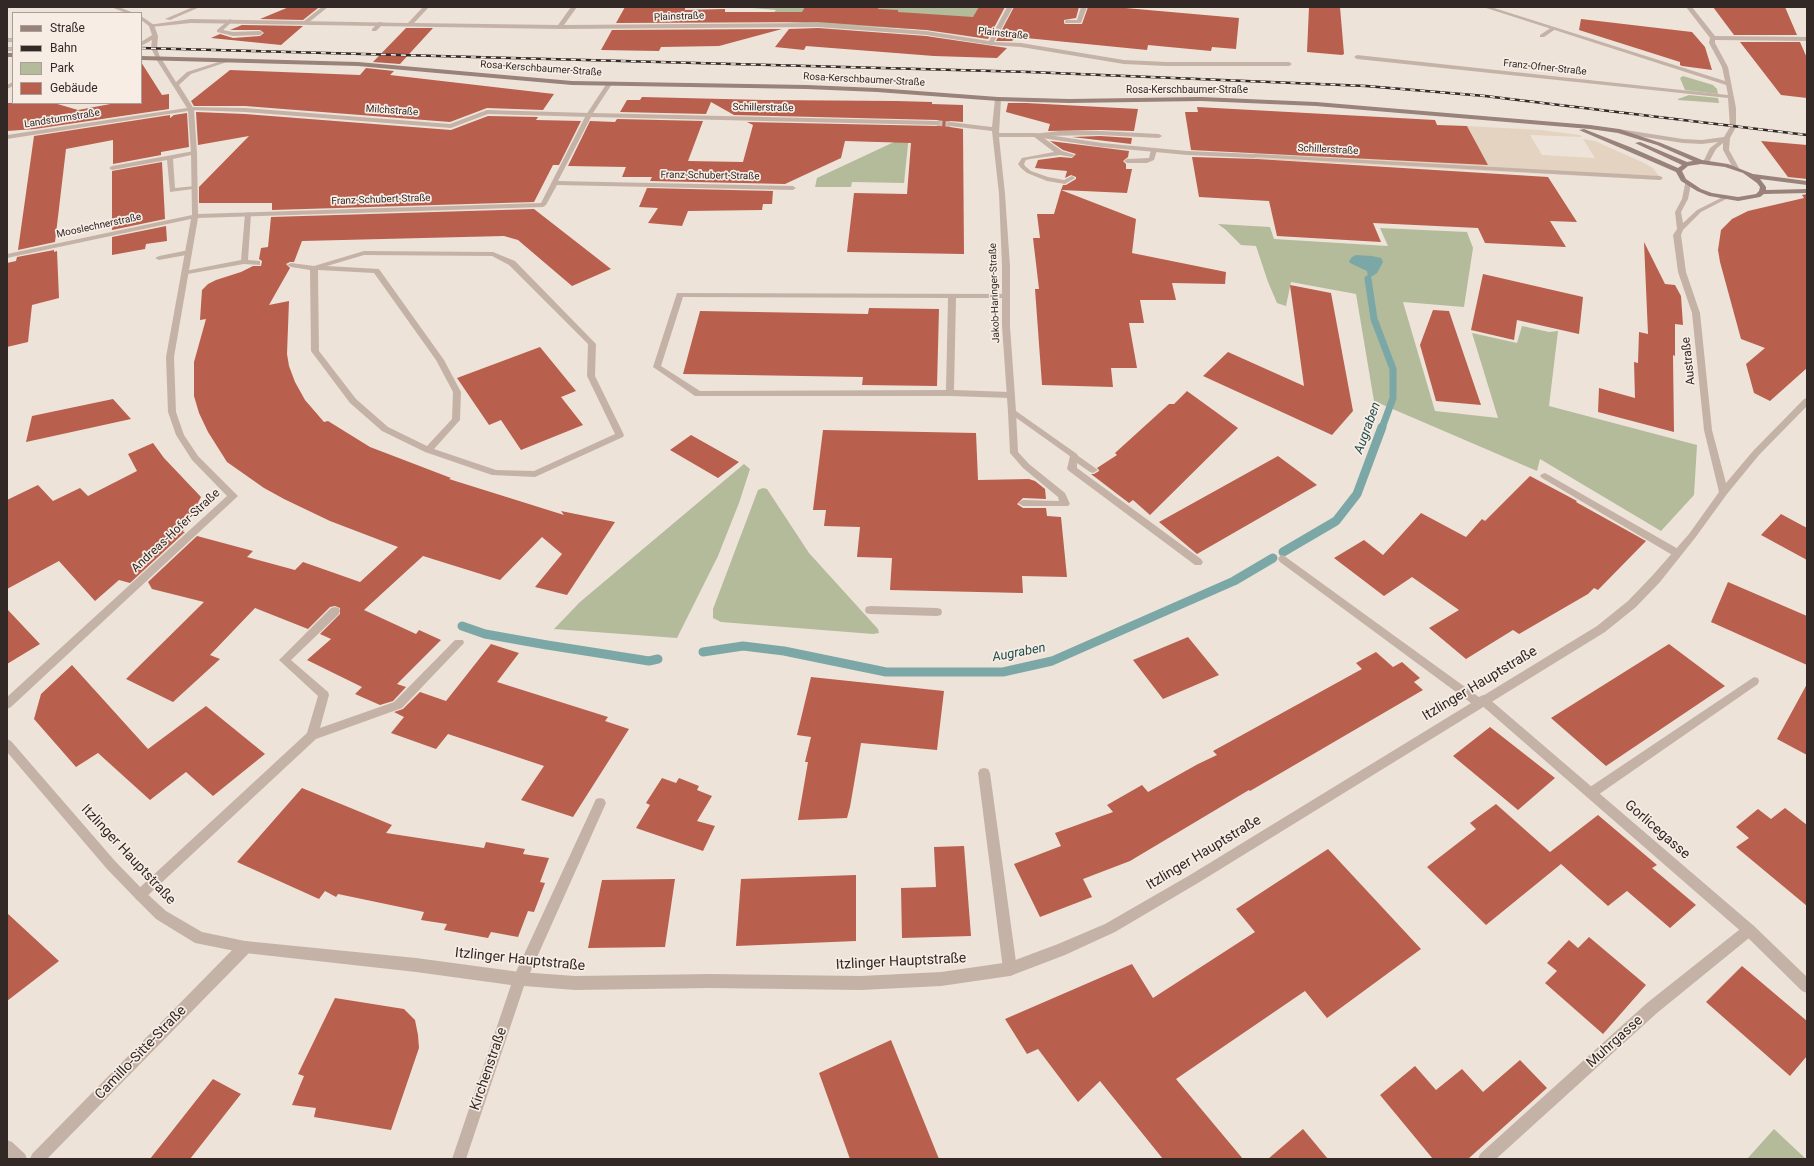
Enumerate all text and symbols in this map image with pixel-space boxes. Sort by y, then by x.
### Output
street label: Plainstraße [654,10,704,24]
legend [12,12,142,104]
text: Straße [50,21,85,35]
street label: Plainstraße [977,25,1029,43]
text: Bahn [50,41,77,55]
street label: Franz-Ofner-Straße [1503,58,1587,78]
street label: Rosa-Kerschbaumer-Straße [480,59,602,79]
text: Park [50,61,74,75]
street label: Rosa-Kerschbaumer-Straße [803,71,925,89]
text: Gebäude [50,81,98,95]
street label: Rosa-Kerschbaumer-Straße [1126,84,1248,96]
street label: Schillerstraße [732,101,794,115]
street label: Milchstraße [365,103,419,119]
street label: Landsturmstraße [23,107,101,131]
street label: Schillerstraße [1297,142,1359,158]
street label: Franz-Schubert-Straße [660,169,760,183]
street label: Franz-Schubert-Straße [331,192,431,208]
street label: Mooslechnerstraße [56,211,142,241]
street label: Jakob-Haringer-Straße [987,243,1003,343]
street label: Austraße [1679,336,1699,386]
water label: Augraben [1351,400,1385,456]
street label: Andreas-Hofer-Straße [129,486,223,576]
water label: Augraben [991,640,1047,666]
street label: Itzlinger Hauptstraße [1420,643,1540,725]
street label: Gorlicegasse [1621,797,1693,863]
street label: Itzlinger Hauptstraße [77,801,179,909]
street label: Itzlinger Hauptstraße [1144,812,1264,894]
street label: Itzlinger Hauptstraße [454,945,586,975]
street label: Itzlinger Hauptstraße [835,950,967,974]
street label: Camillo-Sitte-Straße [92,1003,190,1103]
street label: Muhrgasse [1584,1012,1646,1072]
street label: Kirchenstraße [467,1025,511,1113]

